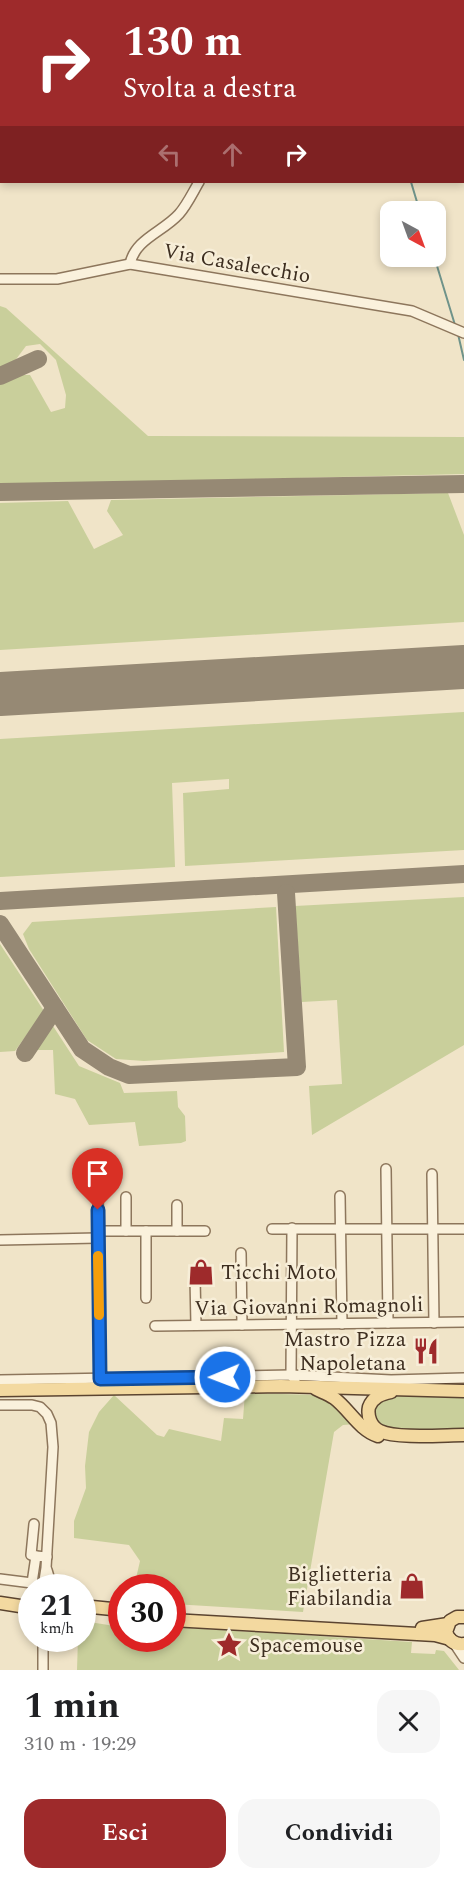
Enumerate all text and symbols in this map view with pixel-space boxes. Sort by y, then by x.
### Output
text: 130 m [123,11,242,74]
icon: right [24,24,102,102]
text: Svolta a destra [123,68,296,110]
icon: left [153,138,186,171]
icon: ahead [216,138,249,171]
icon: right [279,138,312,171]
north arrow [380,201,446,267]
map controls [380,201,446,267]
street label: Via Casalecchio [161,235,313,293]
pin [72,1148,123,1210]
icon: arrive [81,1157,114,1190]
shop icon: Ticchi Moto [186,1257,216,1287]
place label: Ticchi Moto [221,1257,336,1289]
street label: Via Giovanni Romagnoli [194,1289,424,1325]
place label: Mastro Pizza Napoletana [284,1324,407,1380]
restaurant icon: Mastro Pizza Napoletana [411,1336,441,1366]
position arrow [193,1345,257,1409]
place label: Biglietteria Fiabilandia [287,1559,393,1615]
shop icon: Biglietteria Fiabilandia [397,1571,427,1601]
speed limit sign: 30 [108,1574,186,1652]
text: 21 [40,1583,74,1629]
text: km/h [40,1617,74,1640]
place icon: Spacemouse [214,1630,244,1660]
place label: Spacemouse [249,1630,363,1662]
text: 1 min [24,1679,120,1734]
button: close [377,1690,440,1753]
text: 310 m · 19:29 [24,1729,136,1759]
button: Esci [24,1799,226,1868]
button: Condividi [238,1799,440,1868]

